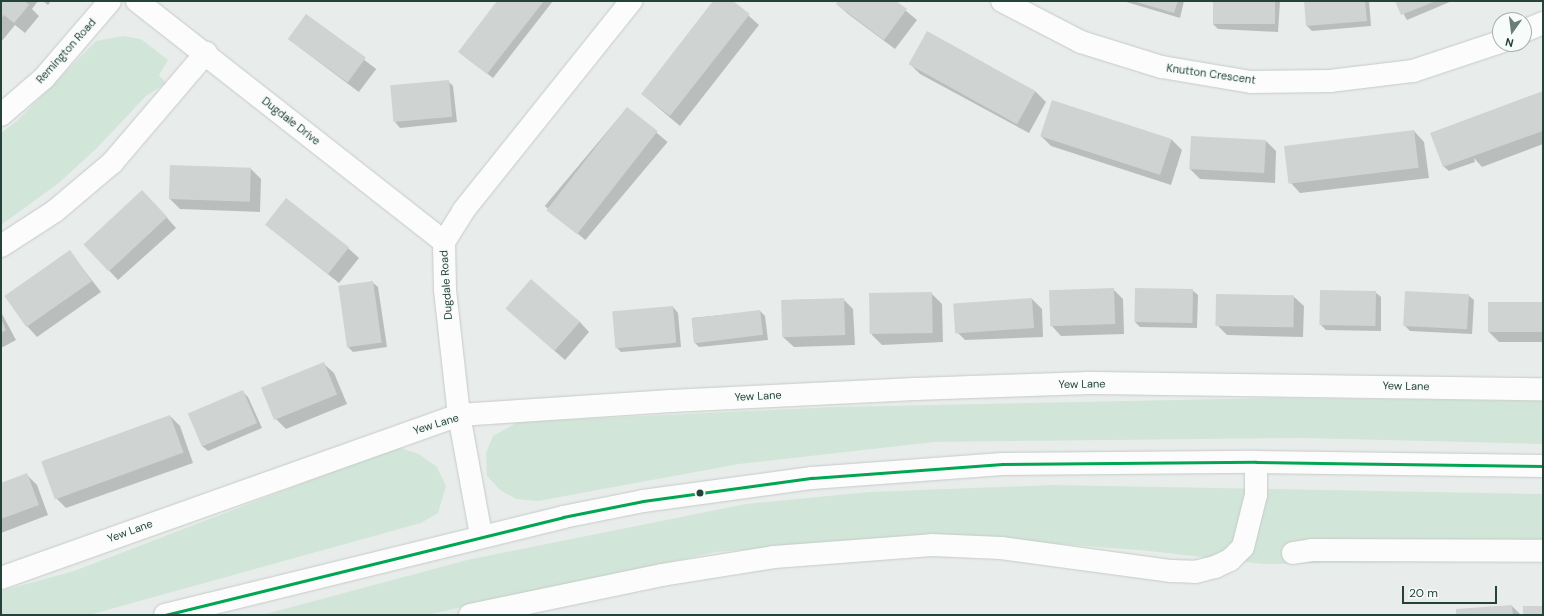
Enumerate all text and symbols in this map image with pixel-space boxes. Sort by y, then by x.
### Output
north arrow [1492,12,1532,52]
street label: Remington Road [33,16,99,86]
text: N [1504,35,1515,50]
street label: Knutton Crescent [1166,61,1256,87]
street label: Dugdale Drive [259,94,323,148]
street label: Dugdale Road [437,250,455,320]
street label: Yew Lane [1058,377,1106,391]
street label: Yew Lane [1382,379,1430,393]
street label: Yew Lane [734,388,782,404]
street label: Yew Lane [412,411,460,437]
unlabelled marker [695,488,705,498]
street label: Yew Lane [106,517,154,545]
scale bar [1404,578,1499,604]
text: 20 m [1409,585,1438,601]

